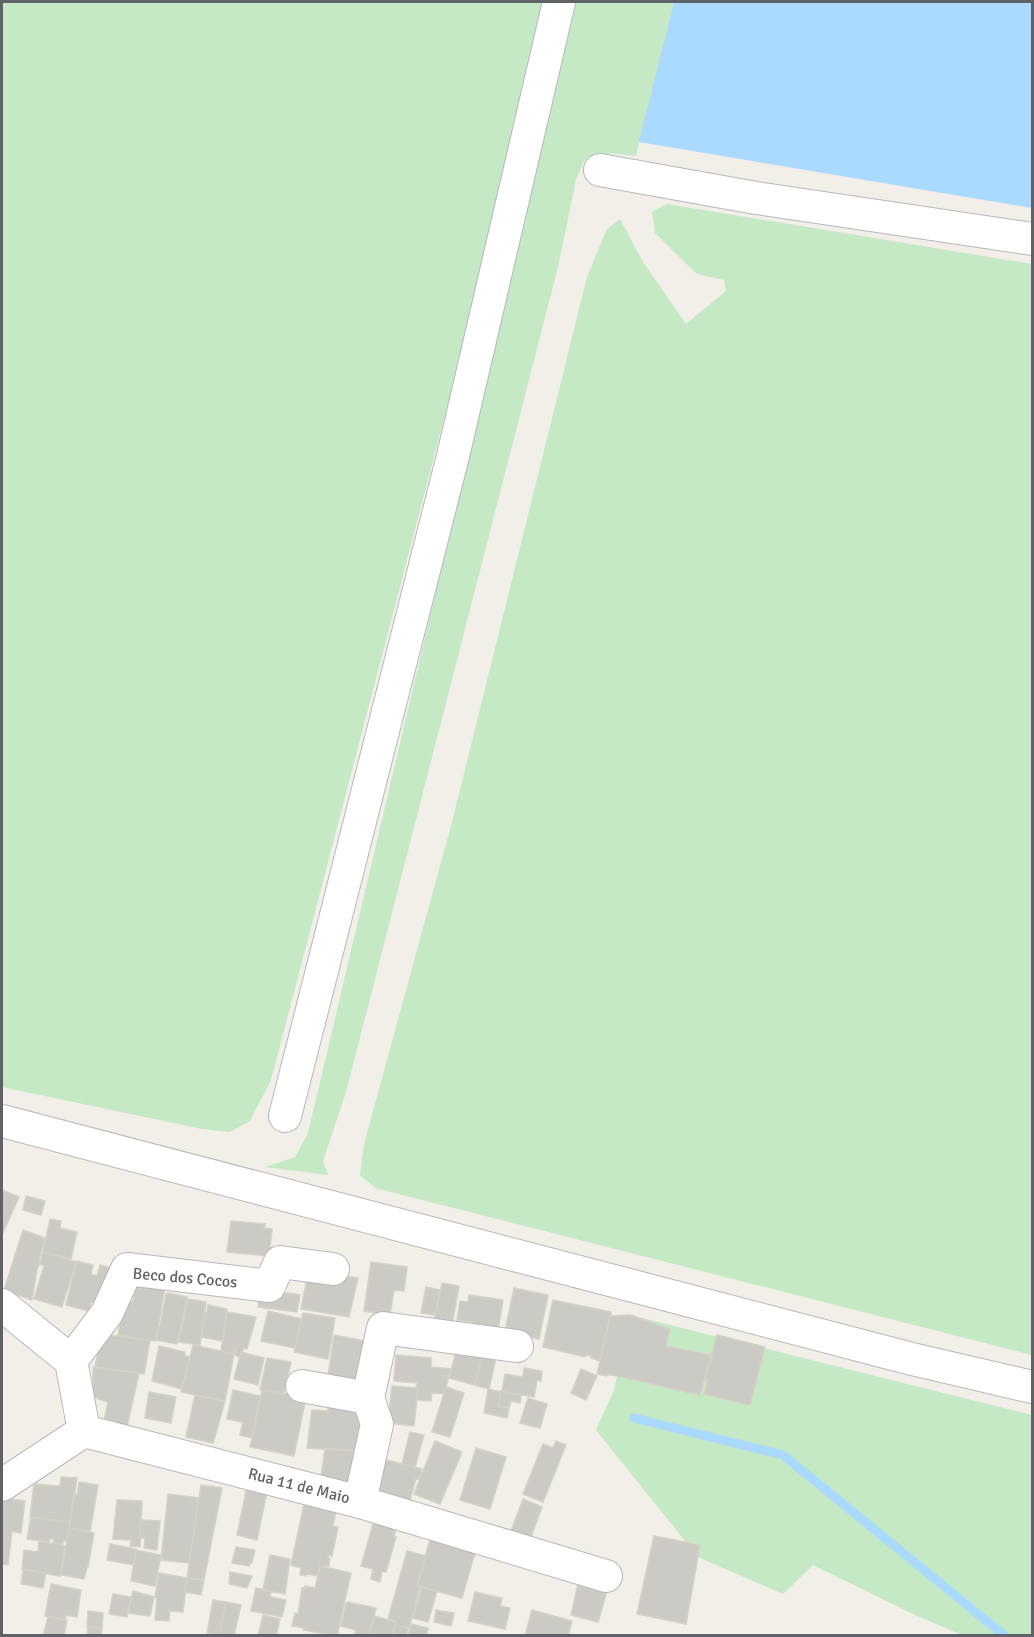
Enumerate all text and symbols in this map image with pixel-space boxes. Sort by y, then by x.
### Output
street label: Beco dos Cocos [132,1263,238,1293]
street label: Rua 11 de Maio [246,1464,352,1508]

